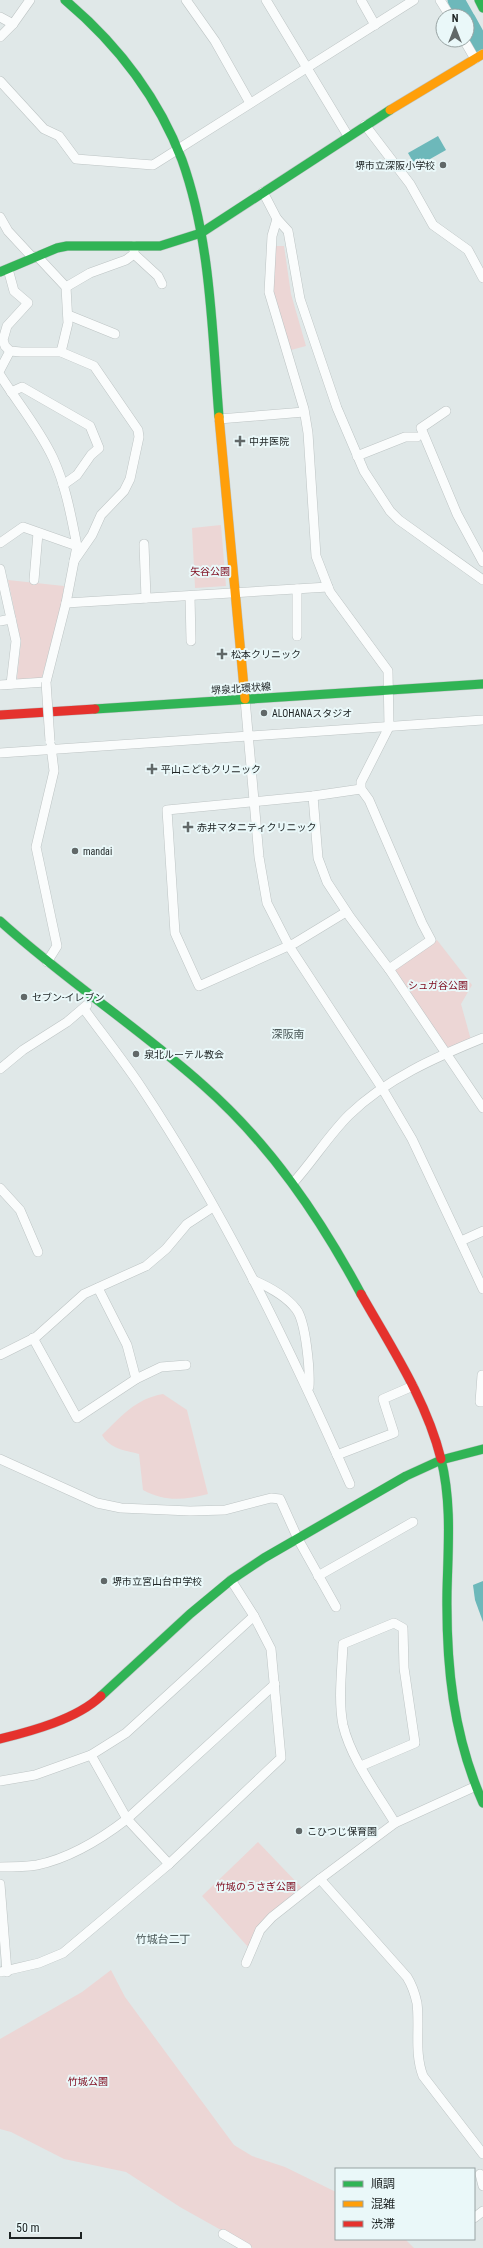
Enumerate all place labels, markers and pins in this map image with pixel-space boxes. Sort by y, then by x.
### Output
place label: 堺市立深阪小学校 [355,160,435,171]
marker: 堺市立深阪小学校 [438,160,448,170]
marker: 中井医院 [234,435,246,447]
place label: 中井医院 [249,436,289,447]
marker: 松本クリニック [216,648,228,660]
place label: 松本クリニック [231,649,301,660]
marker: ALOHANAスタジオ [259,708,269,718]
place label: ALOHANAスタジオ [272,708,352,719]
marker: 平山こどもクリニック [146,763,158,775]
place label: 平山こどもクリニック [161,764,261,775]
marker: 赤井マタニティクリニック [182,821,194,833]
place label: 赤井マタニティクリニック [197,822,316,833]
marker: mandai [70,846,80,856]
place label: mandai [83,846,112,857]
marker: セブン-イレブン [19,992,29,1002]
place label: セブン-イレブン [32,992,104,1003]
marker: 泉北ルーテル教会 [131,1049,141,1059]
place label: 泉北ルーテル教会 [144,1049,224,1060]
marker: 堺市立宮山台中学校 [99,1576,109,1586]
place label: 堺市立宮山台中学校 [112,1576,202,1587]
marker: こひつじ保育園 [294,1826,304,1836]
place label: こひつじ保育園 [307,1826,377,1837]

